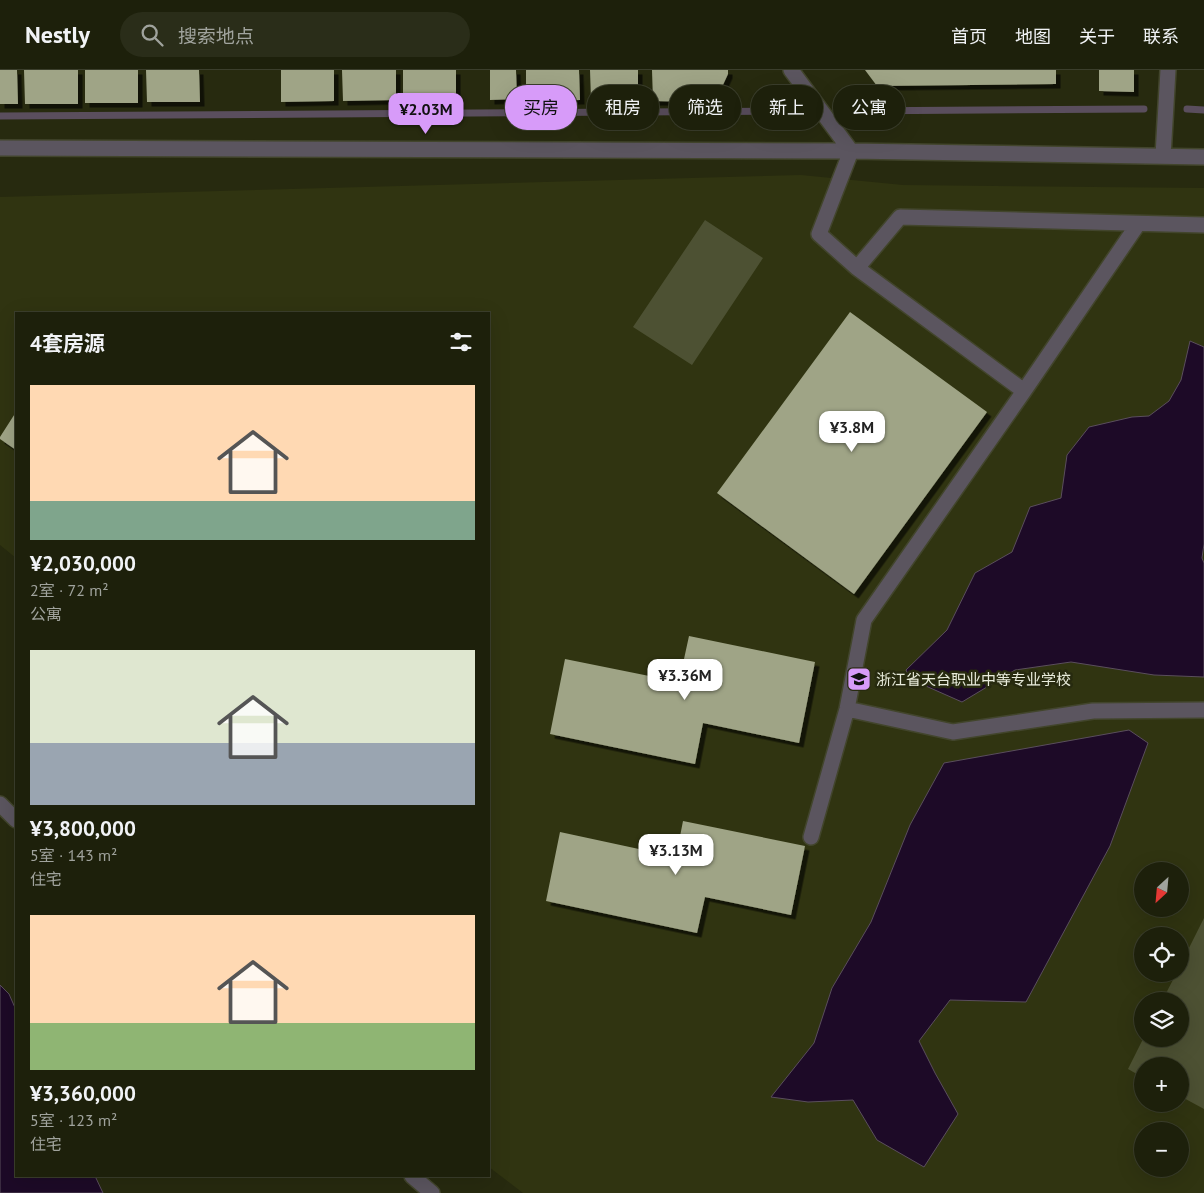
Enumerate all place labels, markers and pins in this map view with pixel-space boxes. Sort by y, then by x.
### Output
pin: ¥2.03M [385,92,467,135]
pin: ¥3.8M [817,410,887,453]
pin: ¥3.36M [644,658,726,701]
school or university icon: 浙江省天台职业中等专业学校 [846,666,872,692]
place label: 浙江省天台职业中等专业学校 [876,670,1071,689]
pin: ¥3.13M [635,834,717,876]

